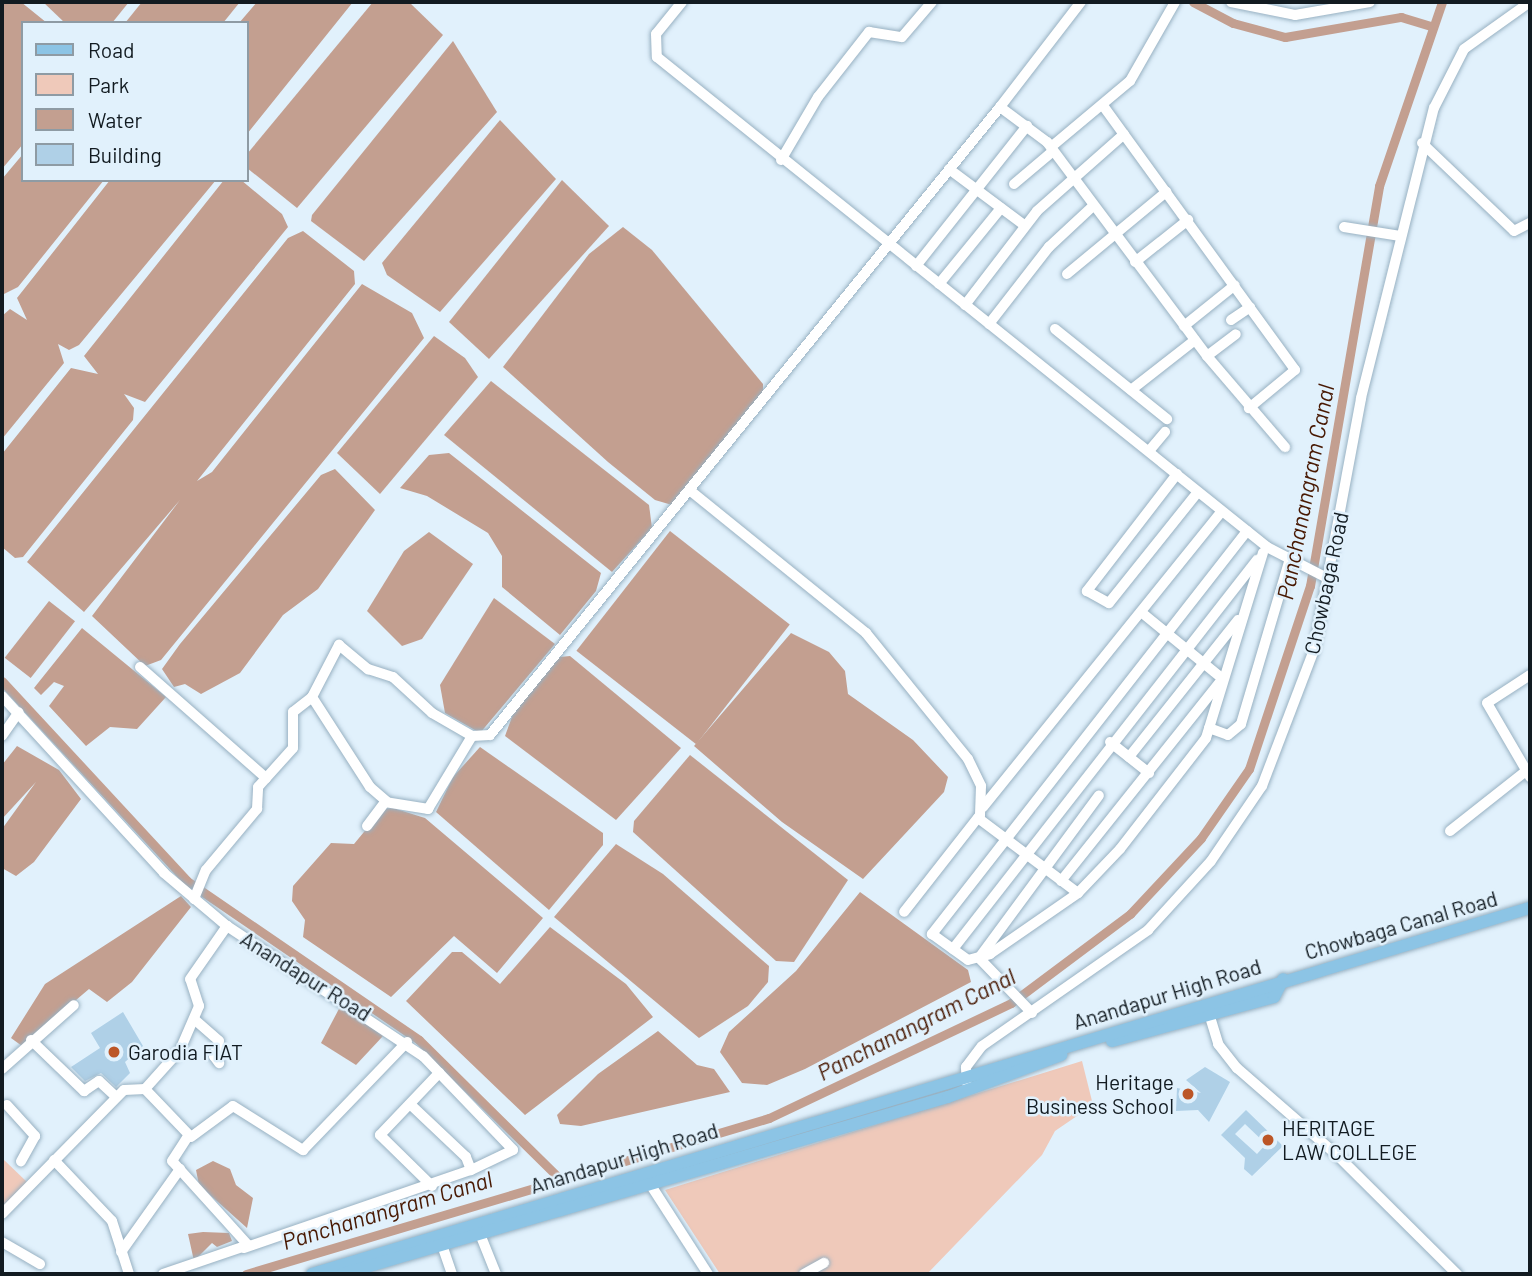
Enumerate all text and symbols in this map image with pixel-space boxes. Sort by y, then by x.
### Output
legend [21,21,248,182]
text: Road [88,37,134,62]
text: Park [88,72,129,97]
text: Water [88,107,142,132]
text: Building [88,142,162,167]
water label: Panchanangram Canal [1271,382,1339,602]
street label: Chowbaga Road [1299,510,1353,656]
street label: Chowbaga Canal Road [1302,885,1500,965]
street label: Anandapur Road [236,926,376,1026]
street label: Anandapur High Road [1070,953,1264,1035]
water label: Panchanangram Canal [812,962,1020,1086]
place label: Garodia FIAT [128,1039,243,1065]
marker: Garodia FIAT [106,1044,122,1060]
place label: Heritage Business School [1026,1069,1174,1119]
marker: Heritage Business School [1180,1086,1196,1102]
place label: HERITAGE LAW COLLEGE [1282,1115,1417,1165]
street label: Anandapur High Road [527,1117,721,1199]
marker: HERITAGE LAW COLLEGE [1260,1132,1276,1148]
water label: Panchanangram Canal [278,1165,496,1255]

